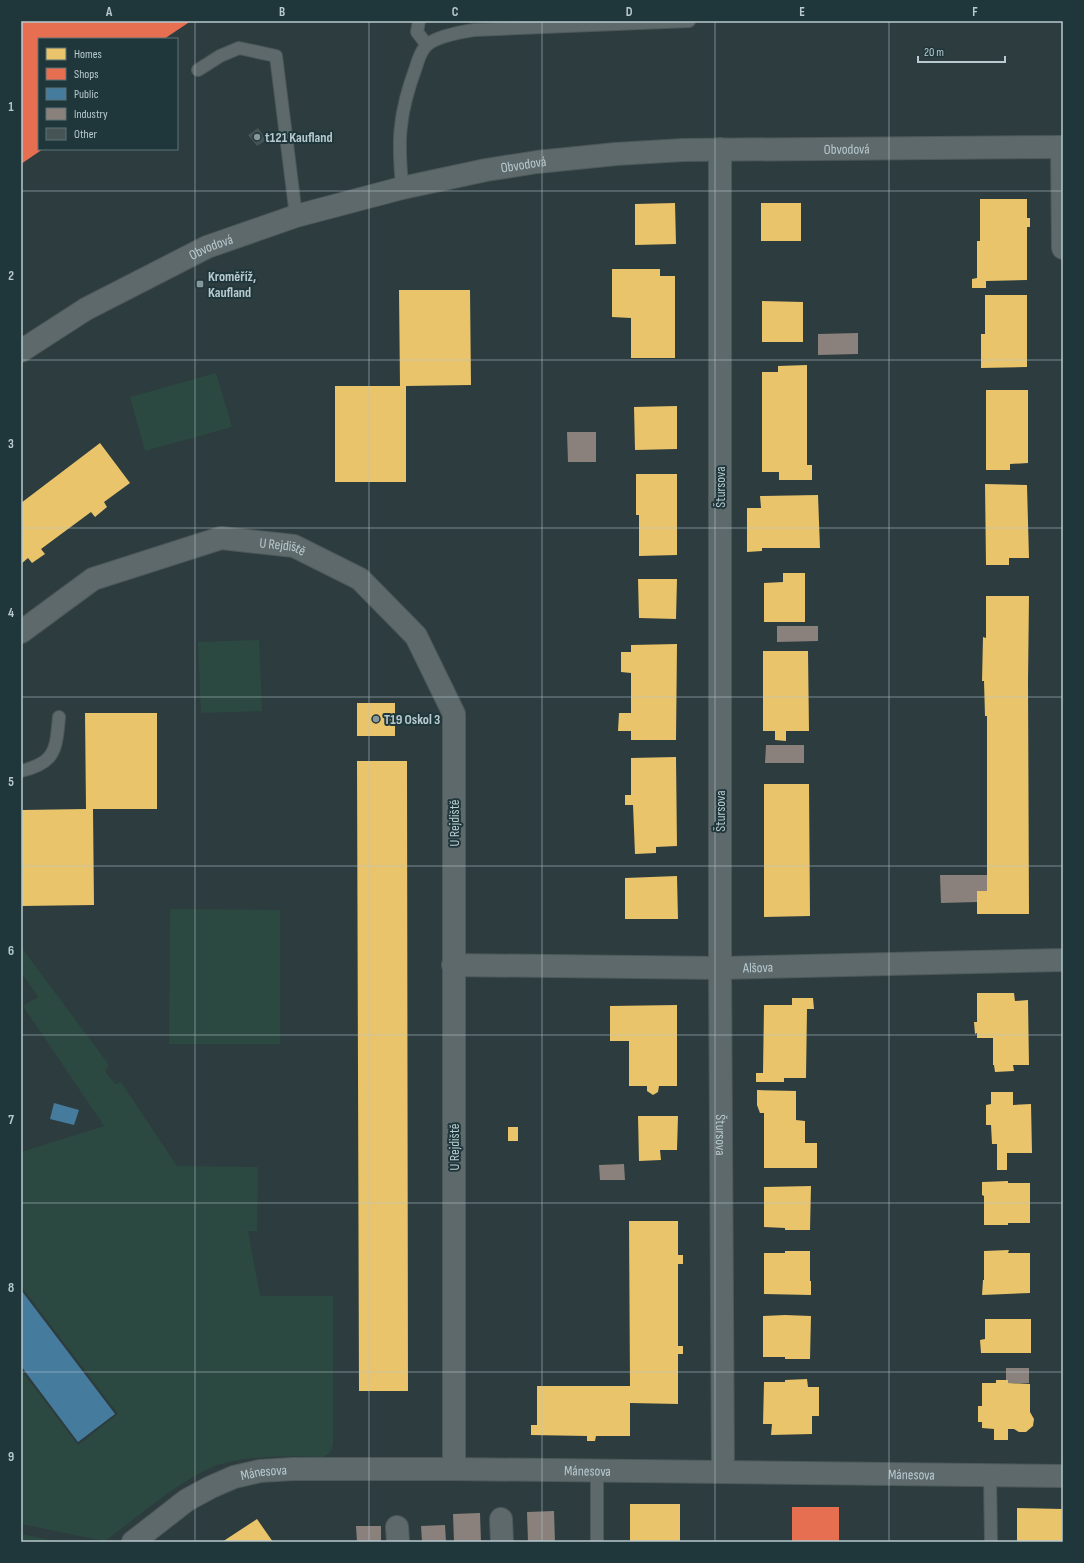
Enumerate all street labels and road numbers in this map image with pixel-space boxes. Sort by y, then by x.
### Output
street label: Obvodová [824,140,870,157]
street label: Obvodová [499,153,547,176]
street label: Obvodová [186,230,235,263]
street label: Štursova [712,466,729,508]
street label: U Rejdiště [259,534,309,559]
street label: Štursova [712,790,729,832]
street label: U Rejdiště [446,800,463,846]
street label: Alšova [742,958,773,976]
street label: Štursova [712,1114,730,1156]
street label: U Rejdiště [446,1124,463,1170]
street label: Mánesova [239,1461,287,1484]
street label: Mánesova [564,1462,611,1479]
street label: Mánesova [888,1465,935,1483]

